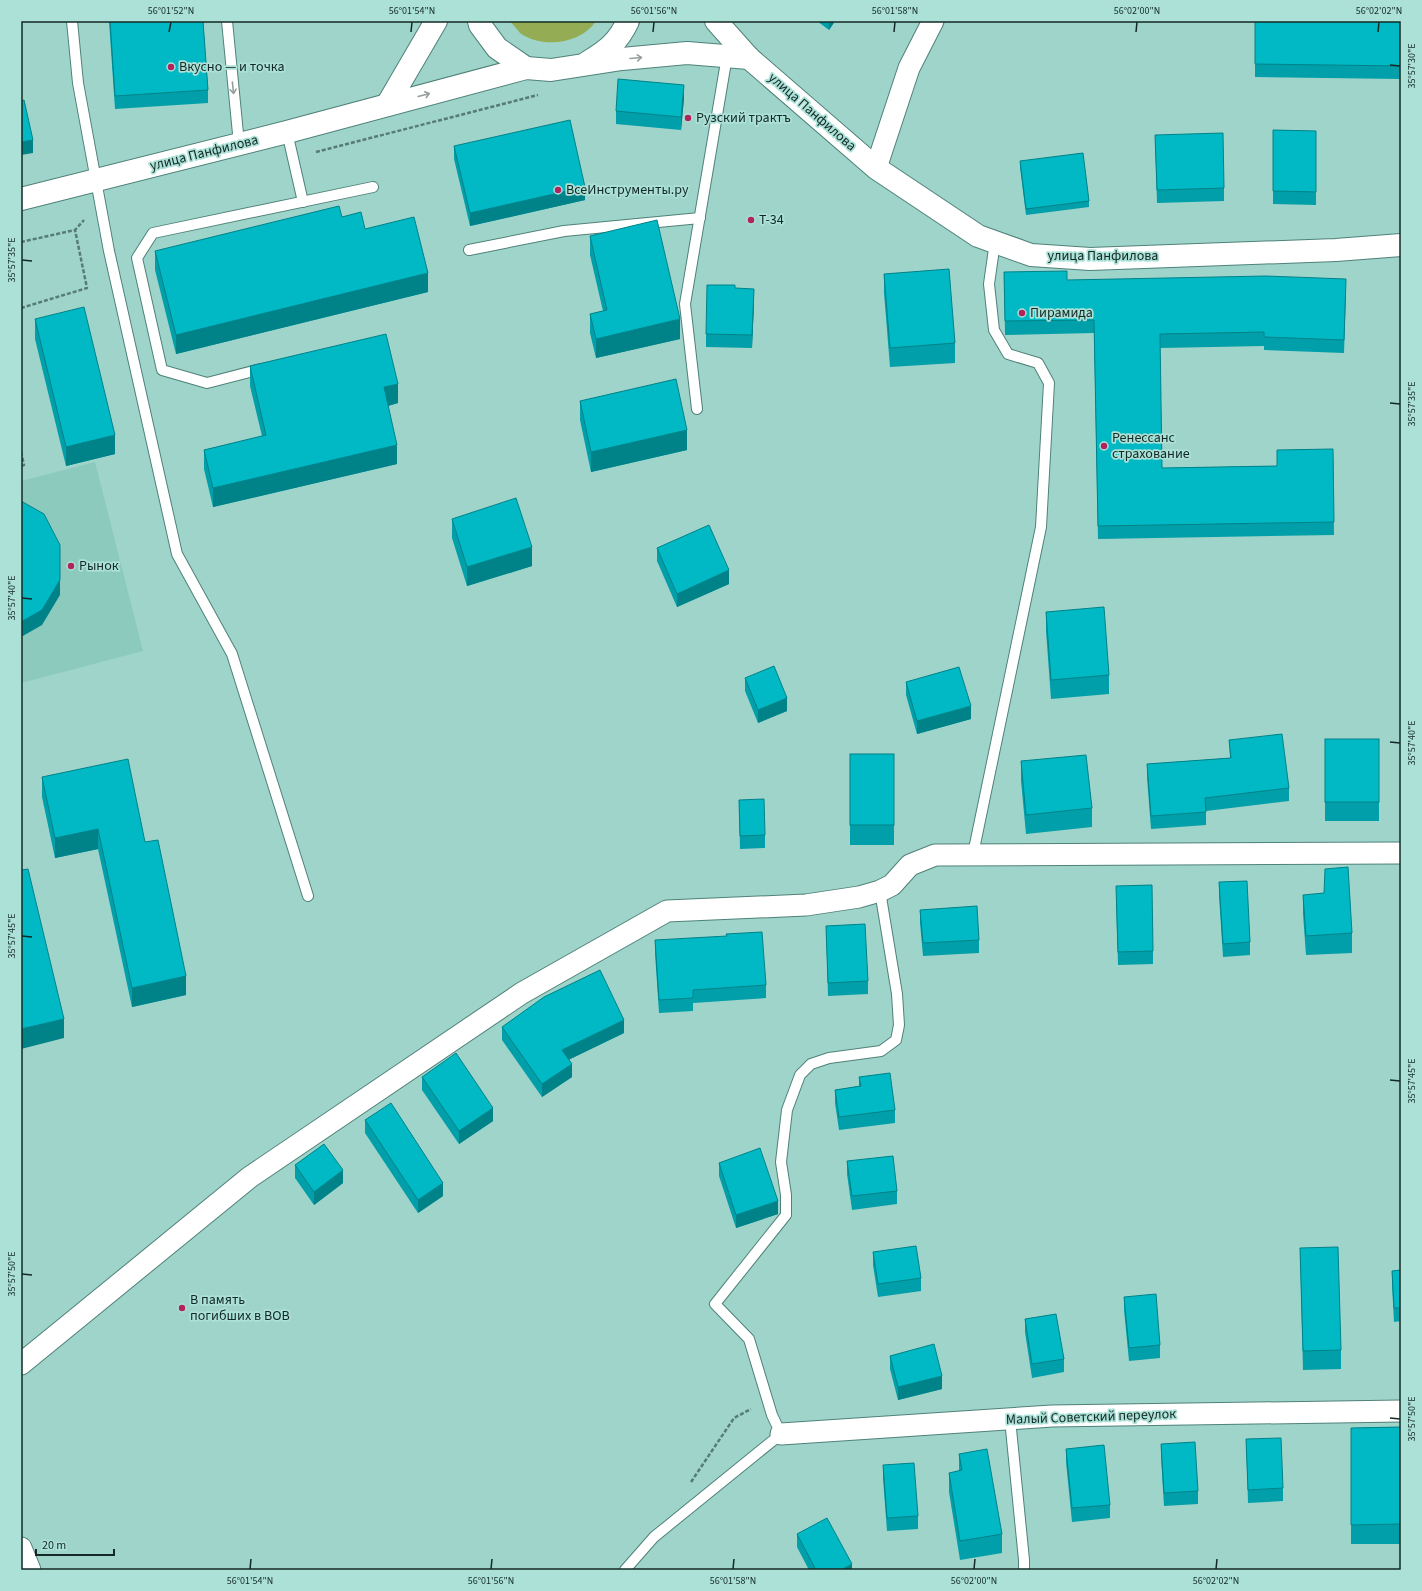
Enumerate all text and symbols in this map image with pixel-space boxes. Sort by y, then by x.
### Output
text: 56°01'52"N [148,4,194,18]
text: 56°01'54"N [389,4,435,18]
text: 56°01'56"N [631,4,677,18]
text: 56°01'58"N [872,4,918,18]
text: 56°02'00"N [1114,4,1160,18]
text: 56°02'02"N [1356,4,1402,18]
text: 35°57'30"E [1405,43,1419,89]
one-way arrow [629,54,642,62]
place label: Вкусно — и точка [179,57,285,77]
marker: Вкусно — и точка [166,62,176,72]
street label: улица Панфилова [764,68,860,156]
one-way arrow [230,81,237,94]
one-way arrow [418,90,431,98]
place label: Рузский трактъ [696,108,791,128]
marker: Рузский трактъ [683,113,693,123]
street label: улица Панфилова [148,130,260,176]
place label: ВсеИнструменты.ру [566,180,689,200]
marker: ВсеИнструменты.ру [553,185,563,195]
place label: Т-34 [759,210,784,230]
marker: Т-34 [746,215,756,225]
text: 35°57'35"E [5,237,19,283]
street label: улица Панфилова [1048,246,1158,266]
place label: Пирамида [1030,303,1093,323]
marker: Пирамида [1017,308,1027,318]
text: 35°57'35"E [1405,381,1419,427]
place label: Ренессанс страхование [1112,428,1190,464]
marker: Ренессанс страхование [1099,441,1109,451]
place label: Рынок [79,556,119,576]
marker: Рынок [66,561,76,571]
text: 35°57'40"E [5,575,19,621]
text: 35°57'40"E [1405,720,1419,766]
text: 35°57'45"E [5,913,19,959]
text: 35°57'45"E [1405,1058,1419,1104]
text: 35°57'50"E [5,1251,19,1297]
place label: В память погибших в ВОВ [190,1290,290,1326]
marker: В память погибших в ВОВ [177,1303,187,1313]
text: 35°57'50"E [1405,1396,1419,1442]
street label: Малый Советский переулок [1006,1404,1177,1430]
scale bar [36,1531,114,1557]
text: 20 m [42,1537,66,1554]
text: 56°01'54"N [227,1574,273,1588]
text: 56°01'56"N [468,1574,514,1588]
text: 56°01'58"N [710,1574,756,1588]
text: 56°02'00"N [951,1574,997,1588]
text: 56°02'02"N [1193,1574,1239,1588]

